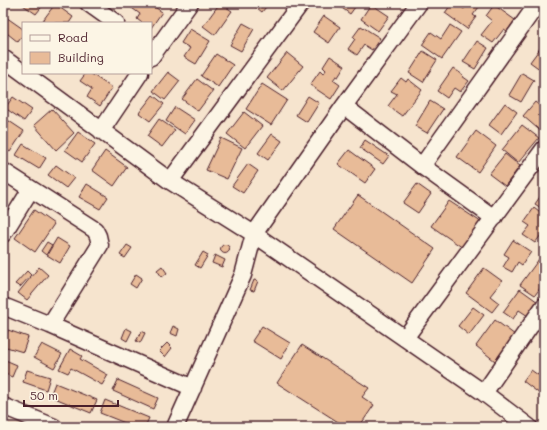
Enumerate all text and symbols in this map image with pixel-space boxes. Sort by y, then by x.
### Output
legend [22,22,152,74]
text: Road [58,29,88,45]
text: Building [58,49,104,65]
scale bar [24,382,118,408]
text: 50 m [30,387,58,403]

